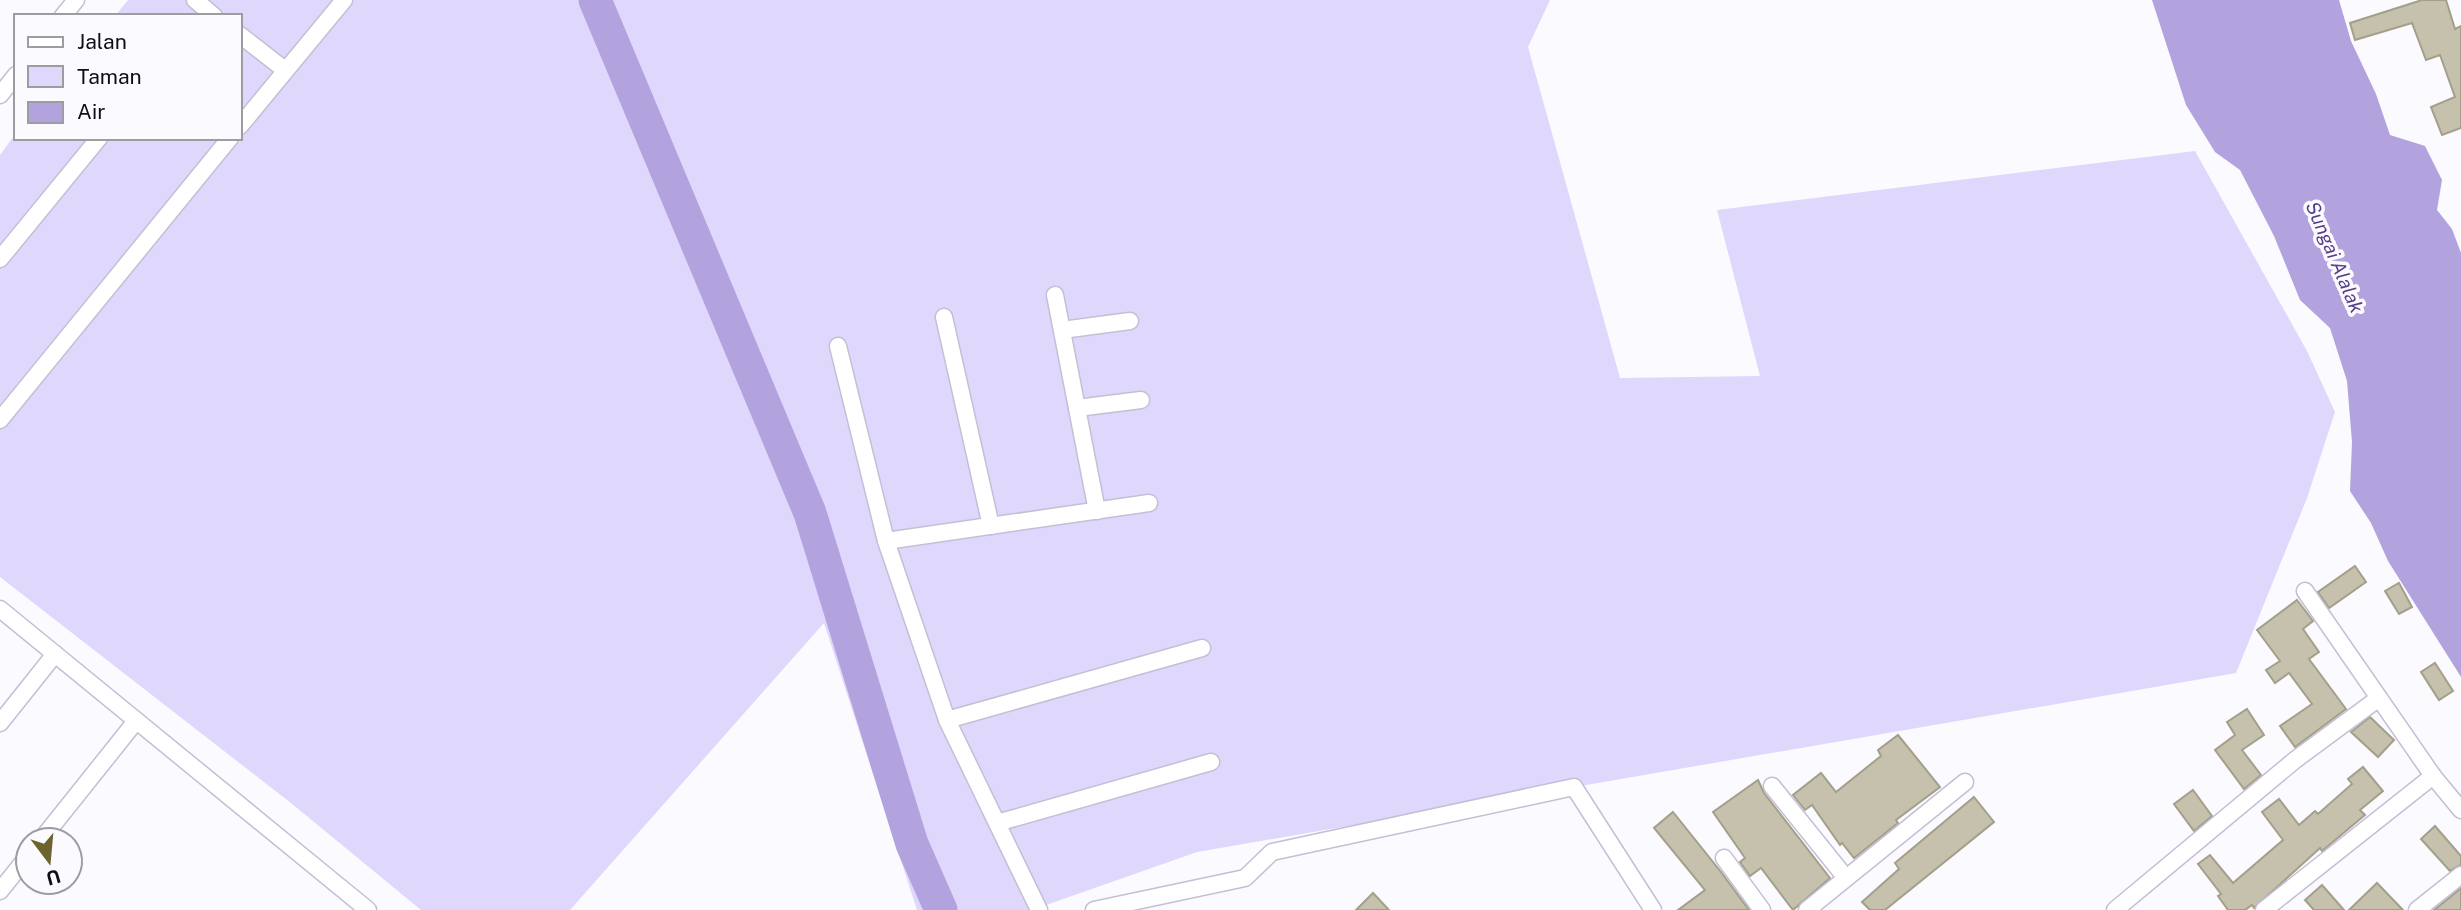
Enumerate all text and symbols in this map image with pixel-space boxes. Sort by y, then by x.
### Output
legend [14,14,242,140]
text: Jalan [77,29,127,54]
text: Taman [77,64,142,89]
text: Air [77,99,105,124]
water label: Sungai Alalak [2302,198,2369,317]
north arrow [14,826,84,896]
text: U [44,865,63,890]

